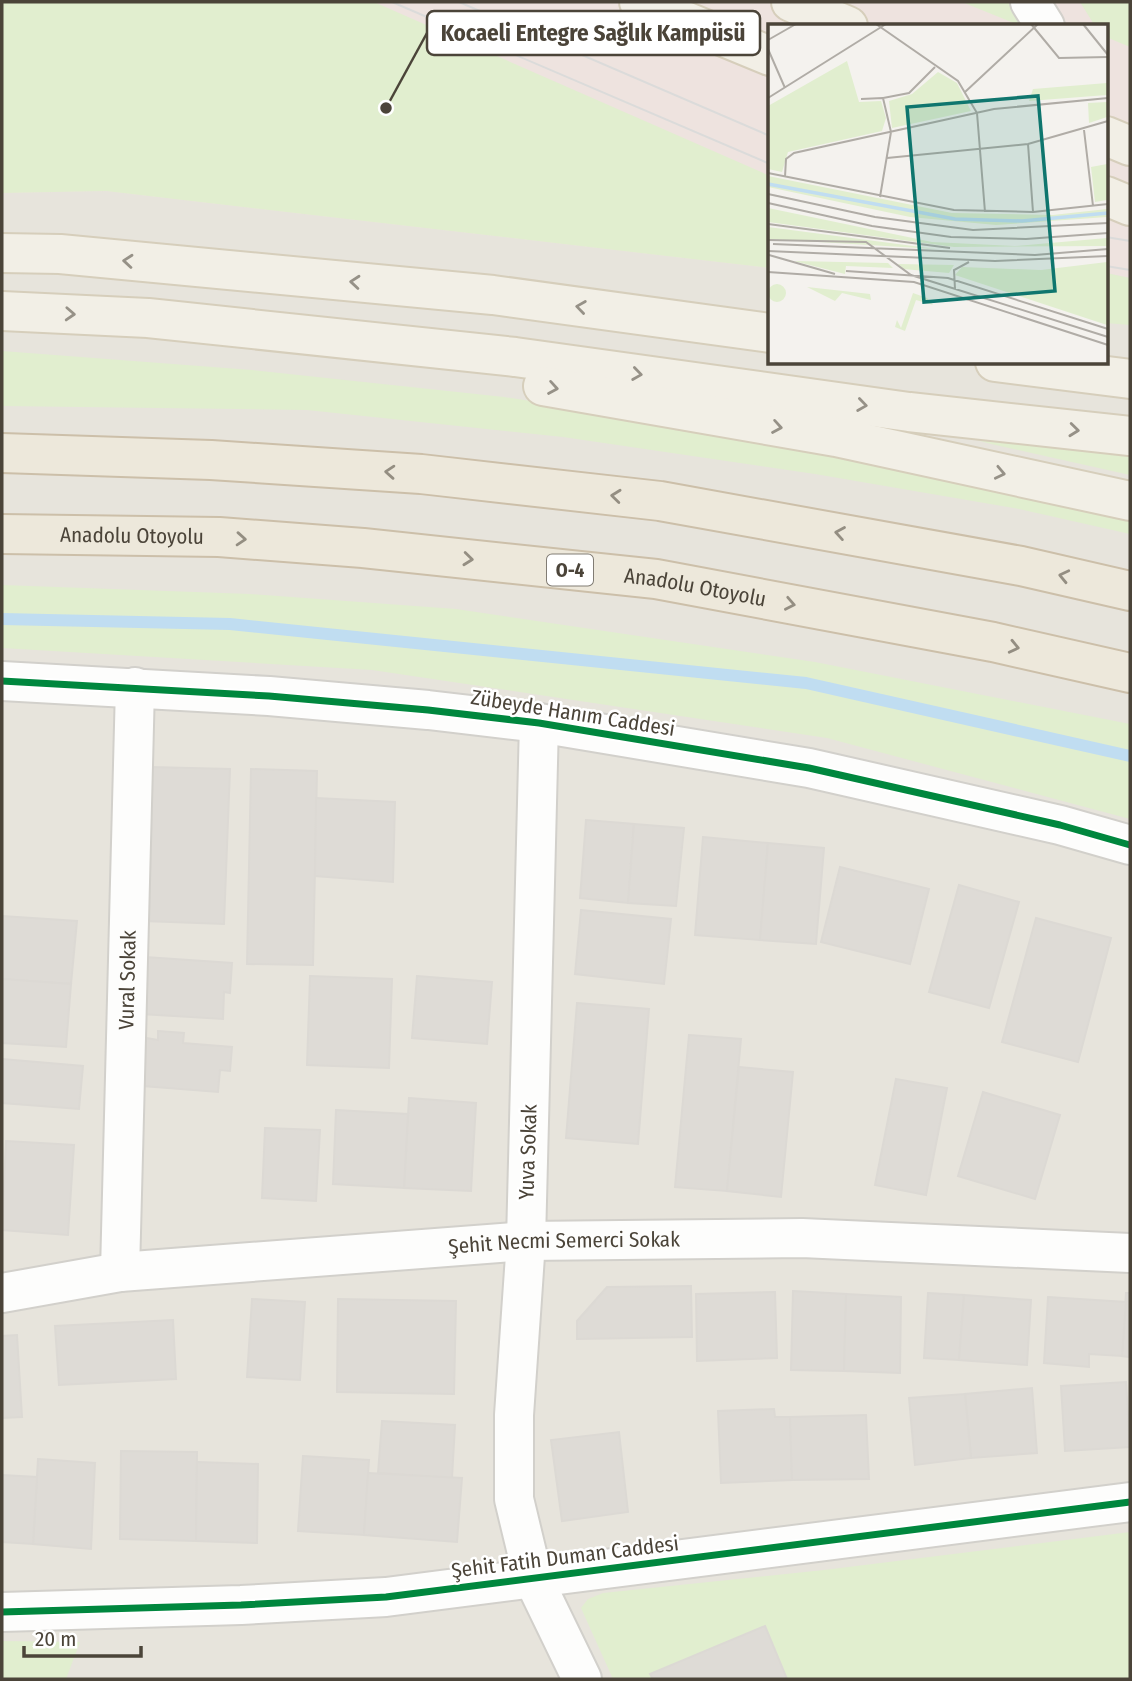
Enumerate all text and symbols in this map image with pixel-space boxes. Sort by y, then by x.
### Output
callout: Kocaeli Entegre Sağlık Kampüsü [427,11,760,55]
text: Kocaeli Entegre Sağlık Kampüsü [441,19,745,47]
inset map [768,24,1108,364]
one-way arrow [122,254,133,269]
one-way arrow [349,275,360,290]
one-way arrow [575,300,587,315]
one-way arrow [65,307,76,322]
one-way arrow [631,366,643,381]
one-way arrow [547,380,559,395]
one-way arrow [857,398,868,413]
one-way arrow [771,419,783,434]
one-way arrow [1069,422,1080,437]
one-way arrow [384,465,395,480]
one-way arrow [994,465,1006,479]
one-way arrow [610,489,622,504]
street label: Anadolu Otoyolu [60,522,204,550]
one-way arrow [834,526,846,541]
one-way arrow [236,531,247,546]
one-way arrow [463,551,474,566]
road number: O-4 [547,554,593,586]
street label: Anadolu Otoyolu [623,563,768,612]
one-way arrow [1058,570,1070,584]
one-way arrow [784,596,796,611]
one-way arrow [1007,638,1019,653]
street label: Zübeyde Hanım Caddesi [469,684,677,742]
street label: Vural Sokak [113,930,142,1030]
street label: Yuva Sokak [513,1104,543,1200]
street label: Şehit Necmi Semerci Sokak [447,1226,680,1260]
street label: Şehit Fatih Duman Caddesi [450,1530,680,1584]
scale bar [24,1614,142,1658]
text: 20 m [35,1626,76,1652]

